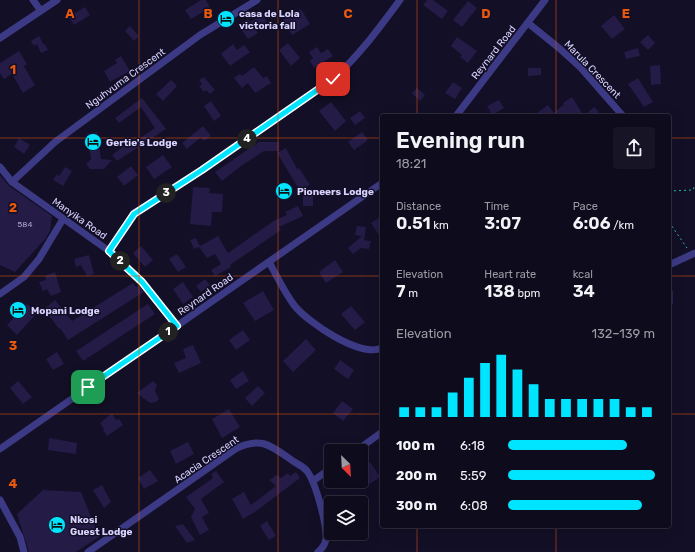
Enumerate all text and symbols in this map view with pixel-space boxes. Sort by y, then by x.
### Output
text: A [65,6,75,21]
text: B [203,6,213,21]
text: C [343,6,353,21]
text: D [481,6,491,21]
text: E [622,6,630,21]
place label: casa de Lola victoria fall [239,8,300,32]
hotel icon: casa de Lola victoria fall [216,9,236,29]
street label: Reynard Road [469,23,518,82]
street label: Marula Crescent [562,38,623,101]
street label: Nguhvuma Crescent [83,46,168,112]
text: 1 [10,62,16,77]
pin [316,62,350,96]
icon: check [322,68,344,90]
text: Evening run [396,127,525,154]
button: share [613,127,655,169]
pin: 4 [237,129,257,149]
hotel icon: Gertie's Lodge [83,132,103,152]
text: 4 [243,132,251,145]
place label: Gertie's Lodge [106,137,177,149]
text: 18:21 [396,156,426,171]
hotel icon: Pioneers Lodge [274,181,294,201]
pin: 3 [156,183,176,203]
text: 3 [162,186,170,199]
place label: Pioneers Lodge [297,186,374,198]
street label: Manyika Road [50,196,109,242]
text: 2 [9,200,17,215]
text: Distance [396,200,441,213]
text: Time [484,200,509,213]
text: Pace [573,200,598,213]
text: 0.51 [396,213,431,233]
text: 3:07 [484,213,521,233]
text: 6:06 [573,213,611,233]
text: km [431,219,449,232]
text: /km [611,219,634,232]
house number: 584 [18,220,32,229]
pin: 2 [110,251,130,271]
text: 2 [116,254,124,267]
text: Elevation [396,268,443,281]
text: Heart rate [484,268,536,281]
text: kcal [573,268,593,281]
street label: Reynard Road [176,271,236,318]
text: 7 [396,281,406,301]
text: 138 [484,281,515,301]
text: 34 [573,281,595,301]
text: m [406,287,418,300]
text: bpm [515,287,540,300]
hotel icon: Mopani Lodge [8,300,28,320]
place label: Mopani Lodge [31,305,100,317]
pin: 1 [158,322,178,342]
text: 1 [165,325,171,338]
text: Elevation [396,326,452,341]
text: 132–139 m [591,326,655,341]
text: 3 [9,338,18,353]
pin [71,370,105,404]
icon: arrive [77,376,99,398]
street label: Acacia Crescent [172,434,241,486]
text: 100 m [396,438,435,453]
text: 6:18 [460,438,485,453]
north arrow [324,444,368,488]
map controls [324,444,368,540]
text: 200 m [396,468,437,483]
text: 5:59 [460,468,486,483]
text: 4 [9,476,18,491]
button: layers [324,496,368,540]
text: 300 m [396,498,437,513]
text: 6:08 [460,498,488,513]
place label: Nkosi Guest Lodge [70,514,133,538]
hotel icon: Nkosi Guest Lodge [47,515,67,535]

